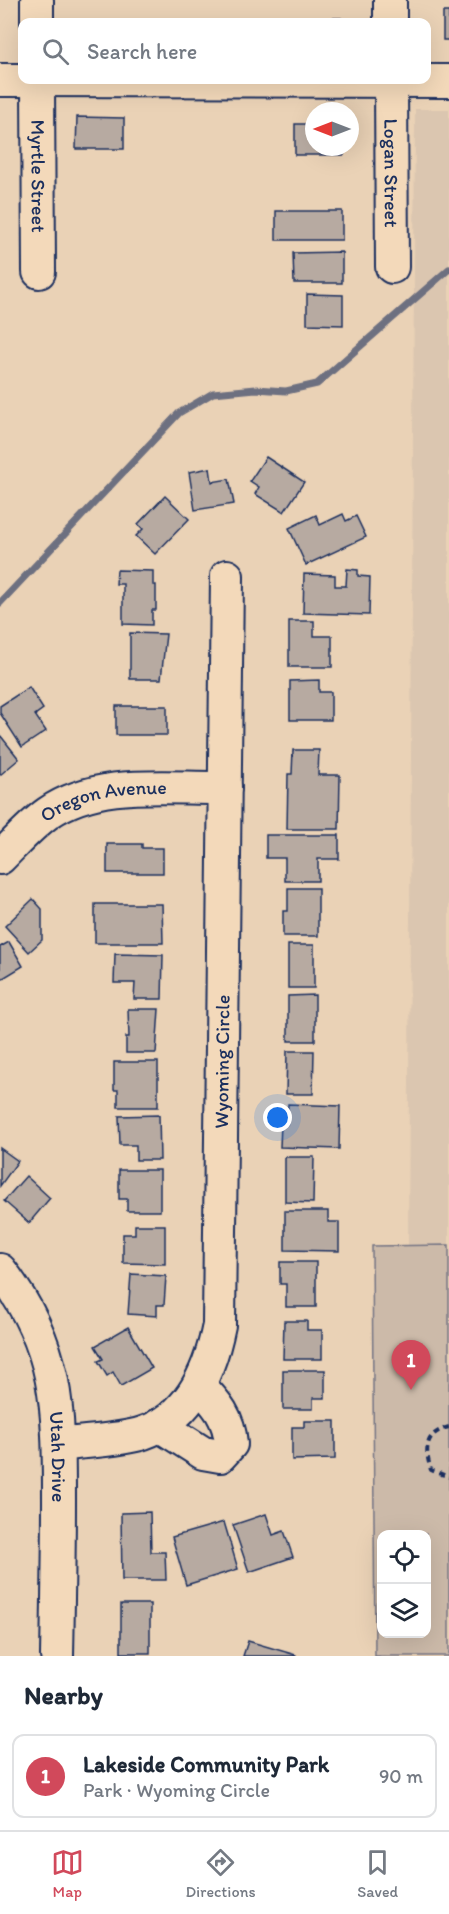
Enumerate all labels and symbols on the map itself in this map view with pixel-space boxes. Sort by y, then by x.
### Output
north arrow [305,102,359,156]
street label: Logan Street [379,118,404,228]
street label: Myrtle Street [26,119,51,233]
street label: Oregon Avenue [35,775,167,827]
street label: Wyoming Circle [209,994,235,1129]
your location [263,1103,292,1132]
pin: 1 [392,1340,430,1390]
street label: Utah Drive [44,1410,71,1502]

